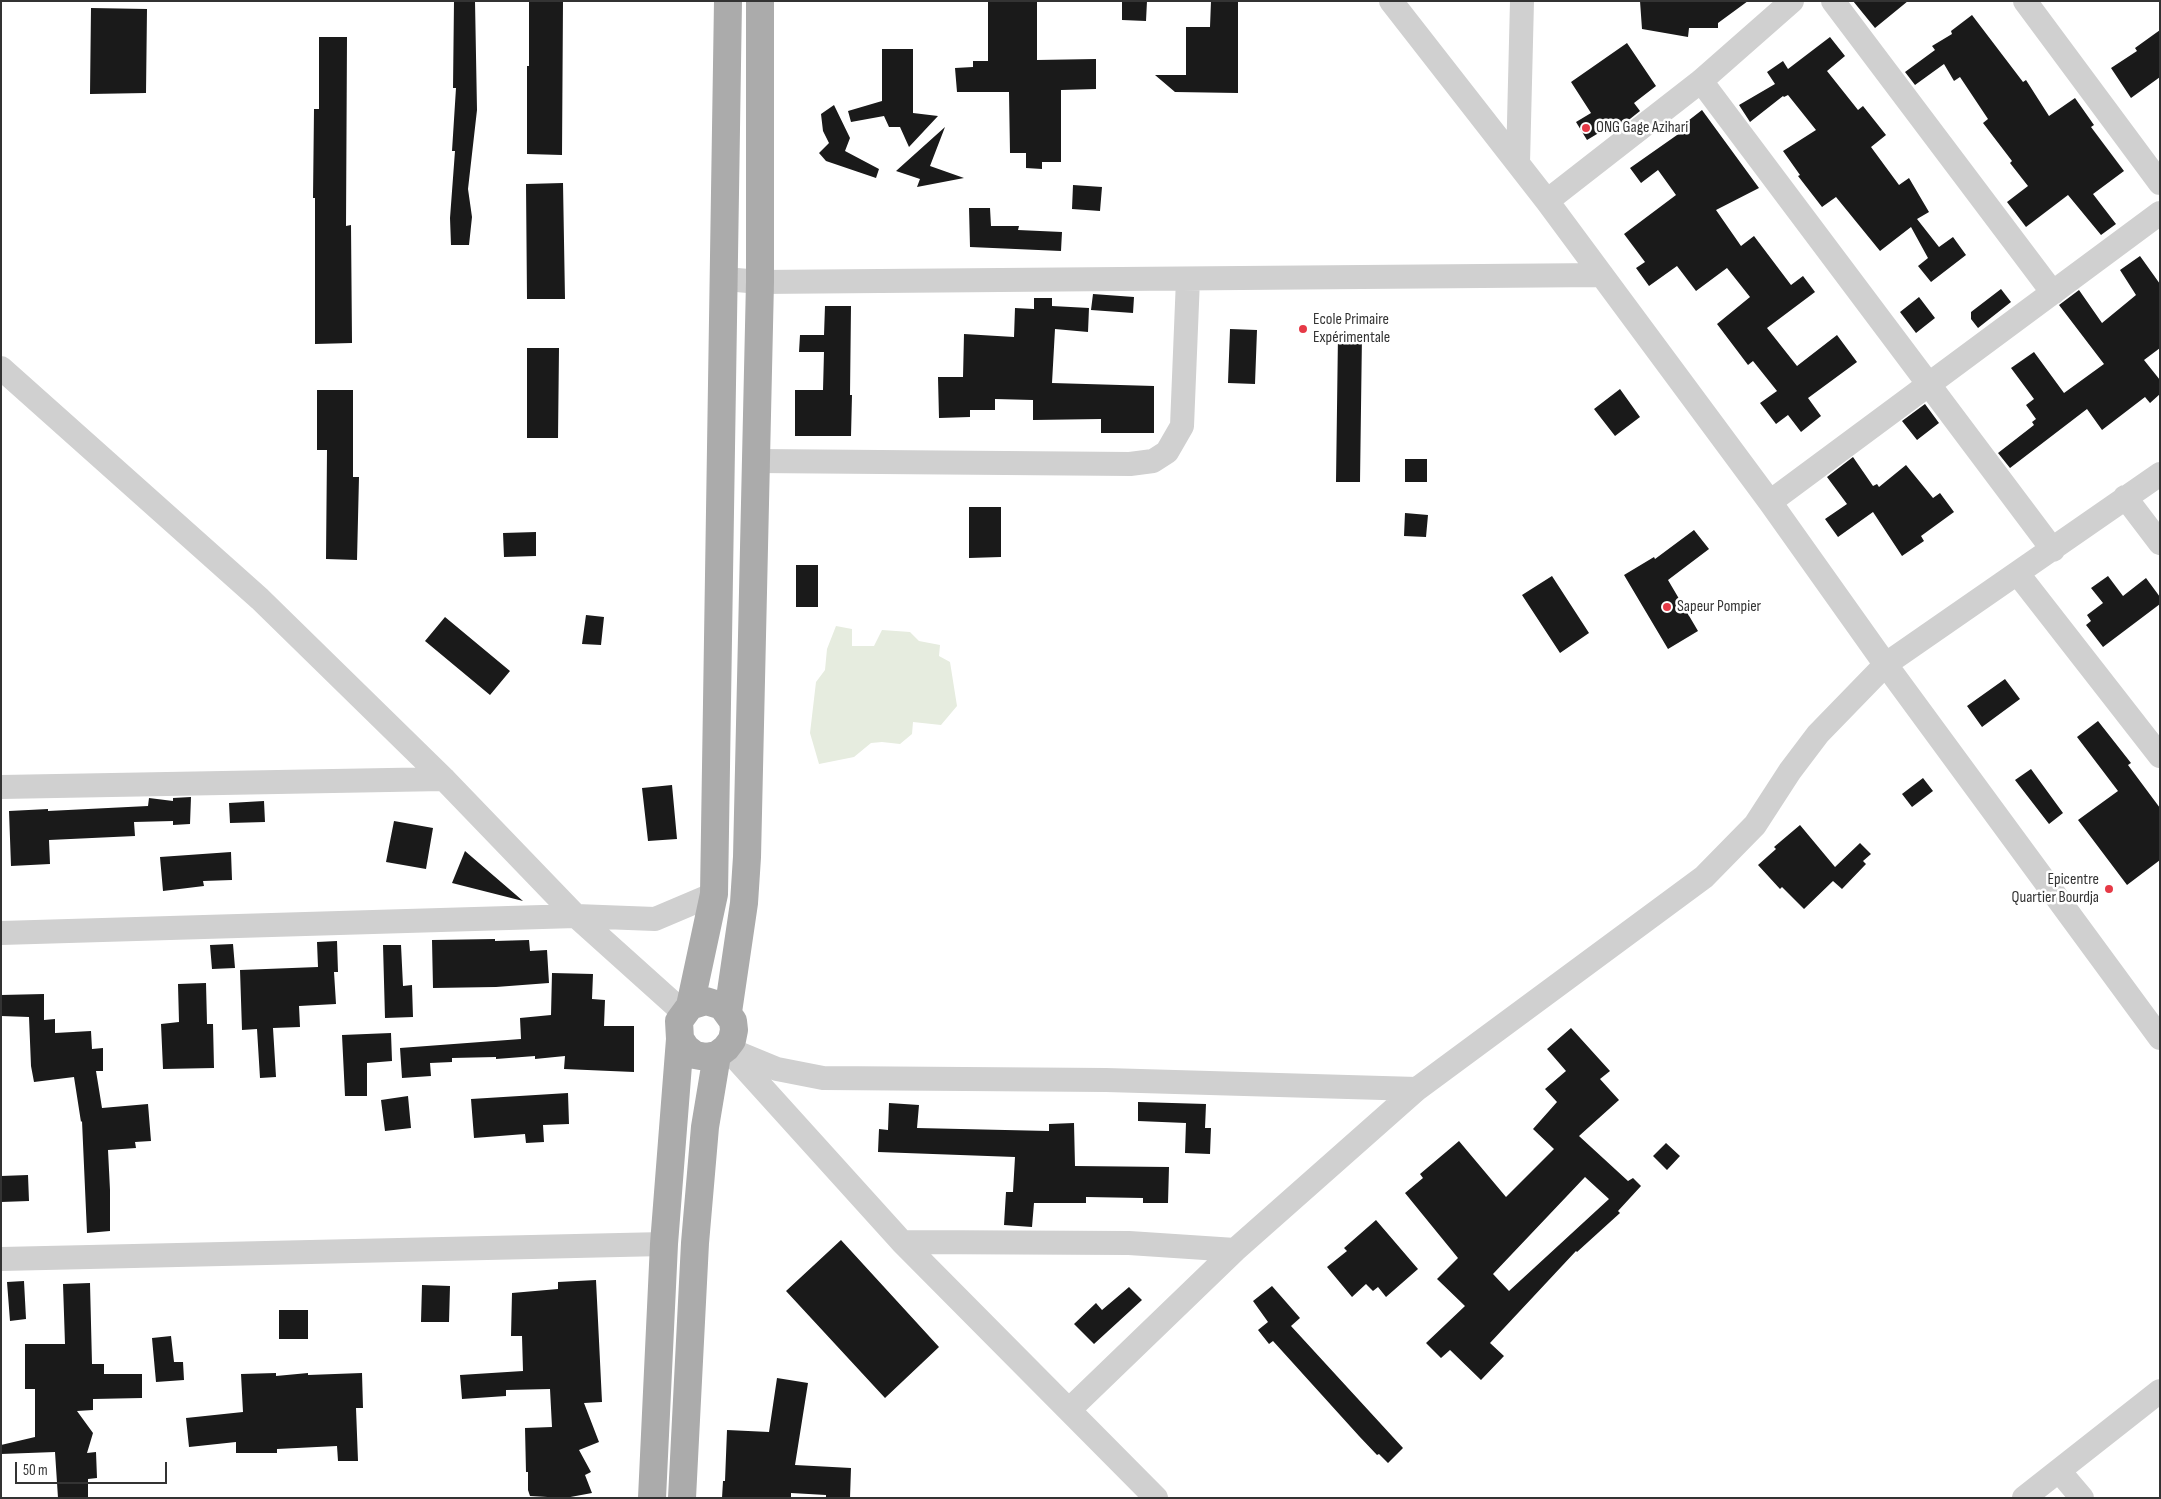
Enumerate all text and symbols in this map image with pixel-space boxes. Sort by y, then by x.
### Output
place label: ONG Gage Azihari [1596,118,1688,138]
marker: ONG Gage Azihari [1580,122,1592,134]
place label: Ecole Primaire Expérimentale [1313,310,1390,348]
marker: Ecole Primaire Expérimentale [1297,323,1309,335]
place label: Sapeur Pompier [1677,597,1761,617]
marker: Sapeur Pompier [1661,601,1673,613]
place label: Epicentre Quartier Bourdja [2012,870,2099,908]
marker: Epicentre Quartier Bourdja [2103,883,2115,895]
scale bar [18,1452,170,1484]
text: 50 m [23,1461,48,1480]

